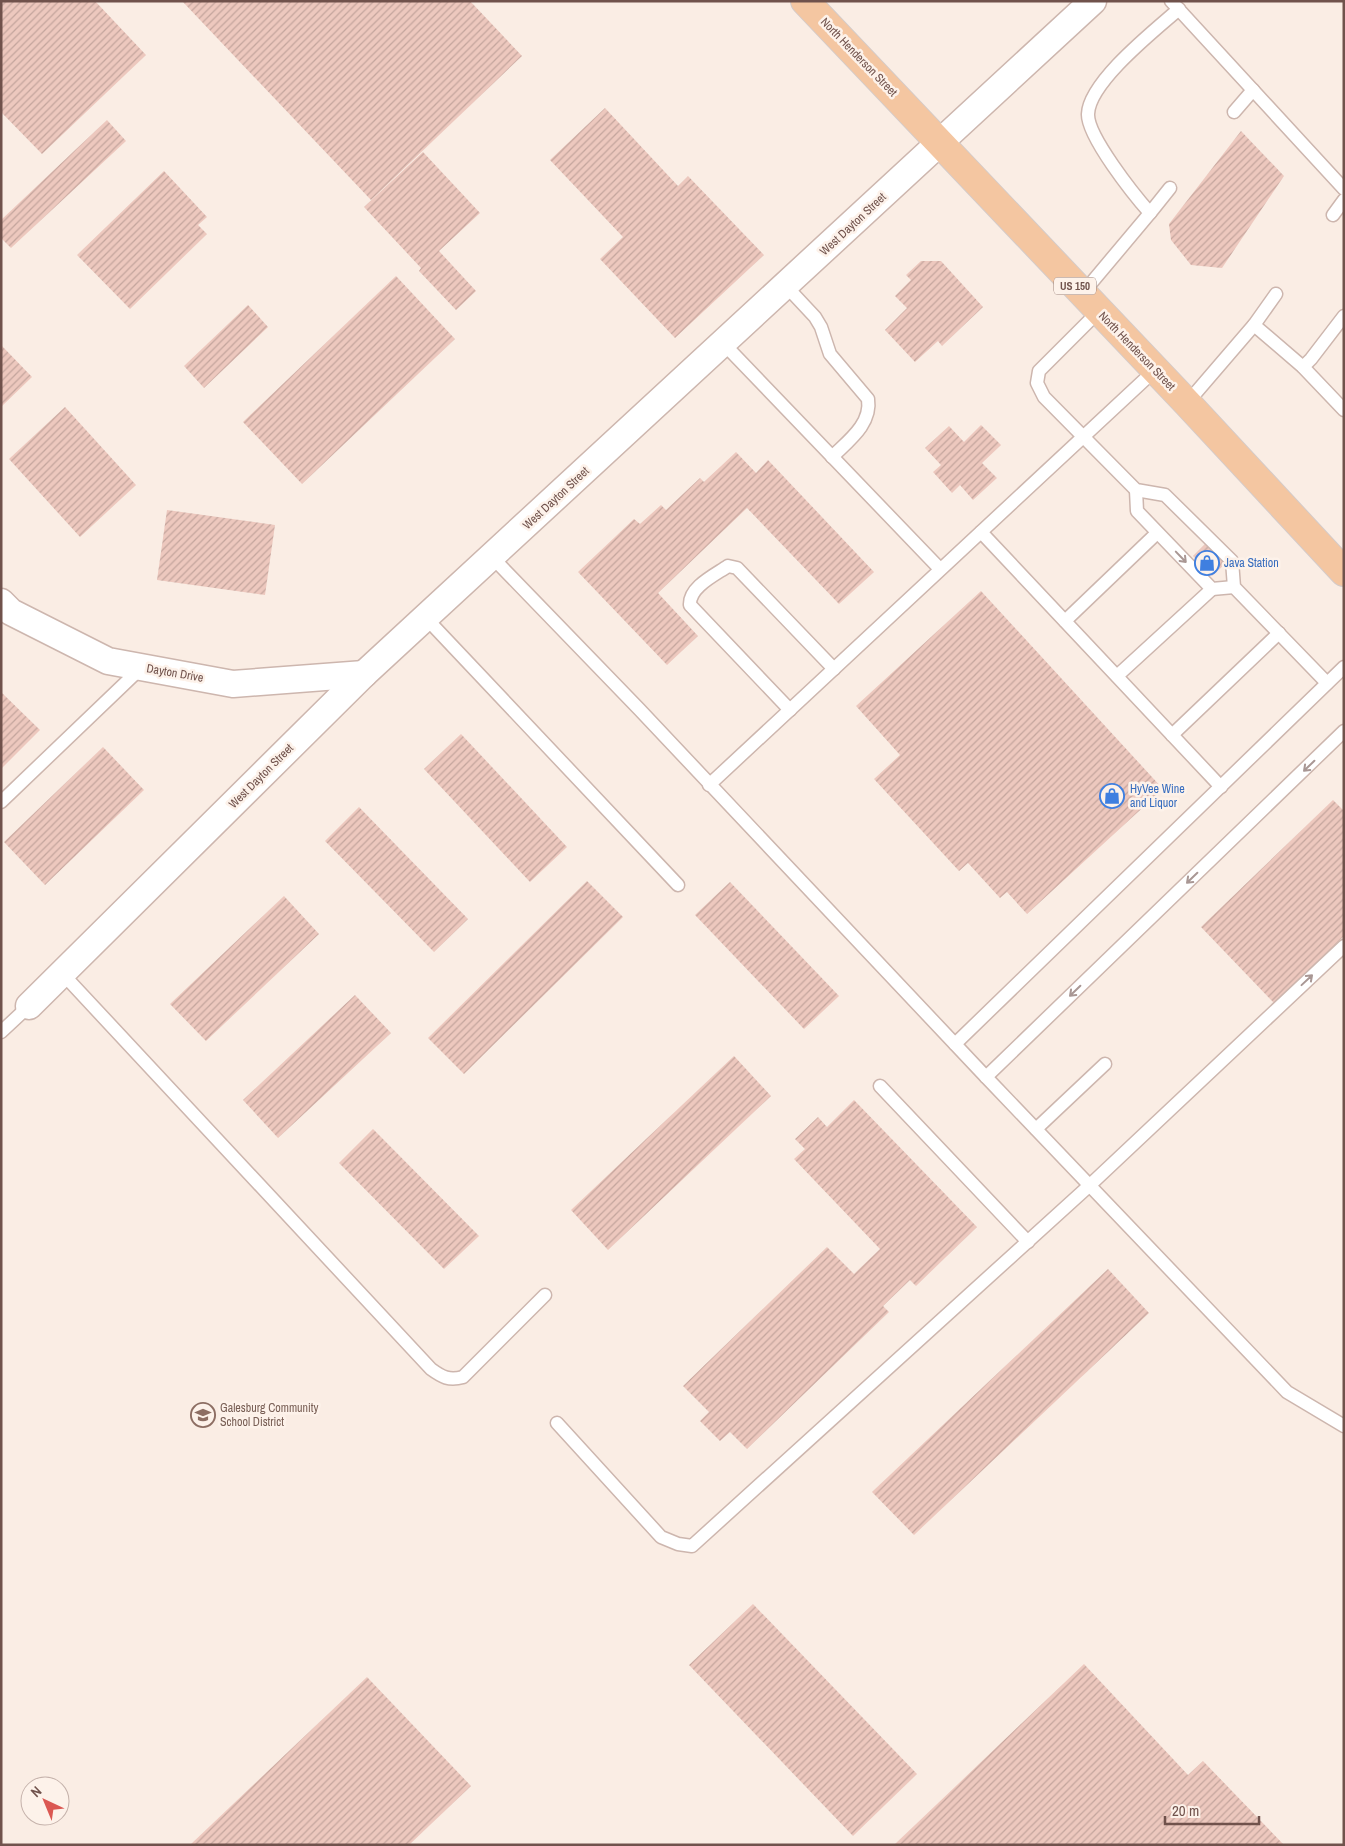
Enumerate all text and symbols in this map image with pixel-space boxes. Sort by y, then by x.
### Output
street label: North Henderson Street [817,14,901,100]
street label: West Dayton Street [816,189,890,259]
road number: US 150 [1054,278,1096,294]
street label: North Henderson Street [1095,308,1179,394]
street label: West Dayton Street [519,463,593,533]
one-way arrow [1174,550,1186,562]
shop icon: Java Station [1194,550,1220,576]
place label: Java Station [1224,555,1279,571]
street label: Dayton Drive [145,660,205,686]
street label: West Dayton Street [225,740,297,812]
one-way arrow [1303,760,1315,772]
place label: HyVee Wine and Liquor [1130,781,1185,811]
shop icon: HyVee Wine and Liquor [1099,783,1125,809]
one-way arrow [1186,872,1198,884]
one-way arrow [1301,974,1314,986]
one-way arrow [1069,985,1081,997]
place label: Galesburg Community School District [220,1400,319,1430]
school or university icon: Galesburg Community School District [190,1402,216,1428]
north arrow [20,1776,70,1826]
text: N [27,1782,45,1801]
scale bar [1165,1794,1259,1826]
text: 20 m [1172,1800,1199,1821]

